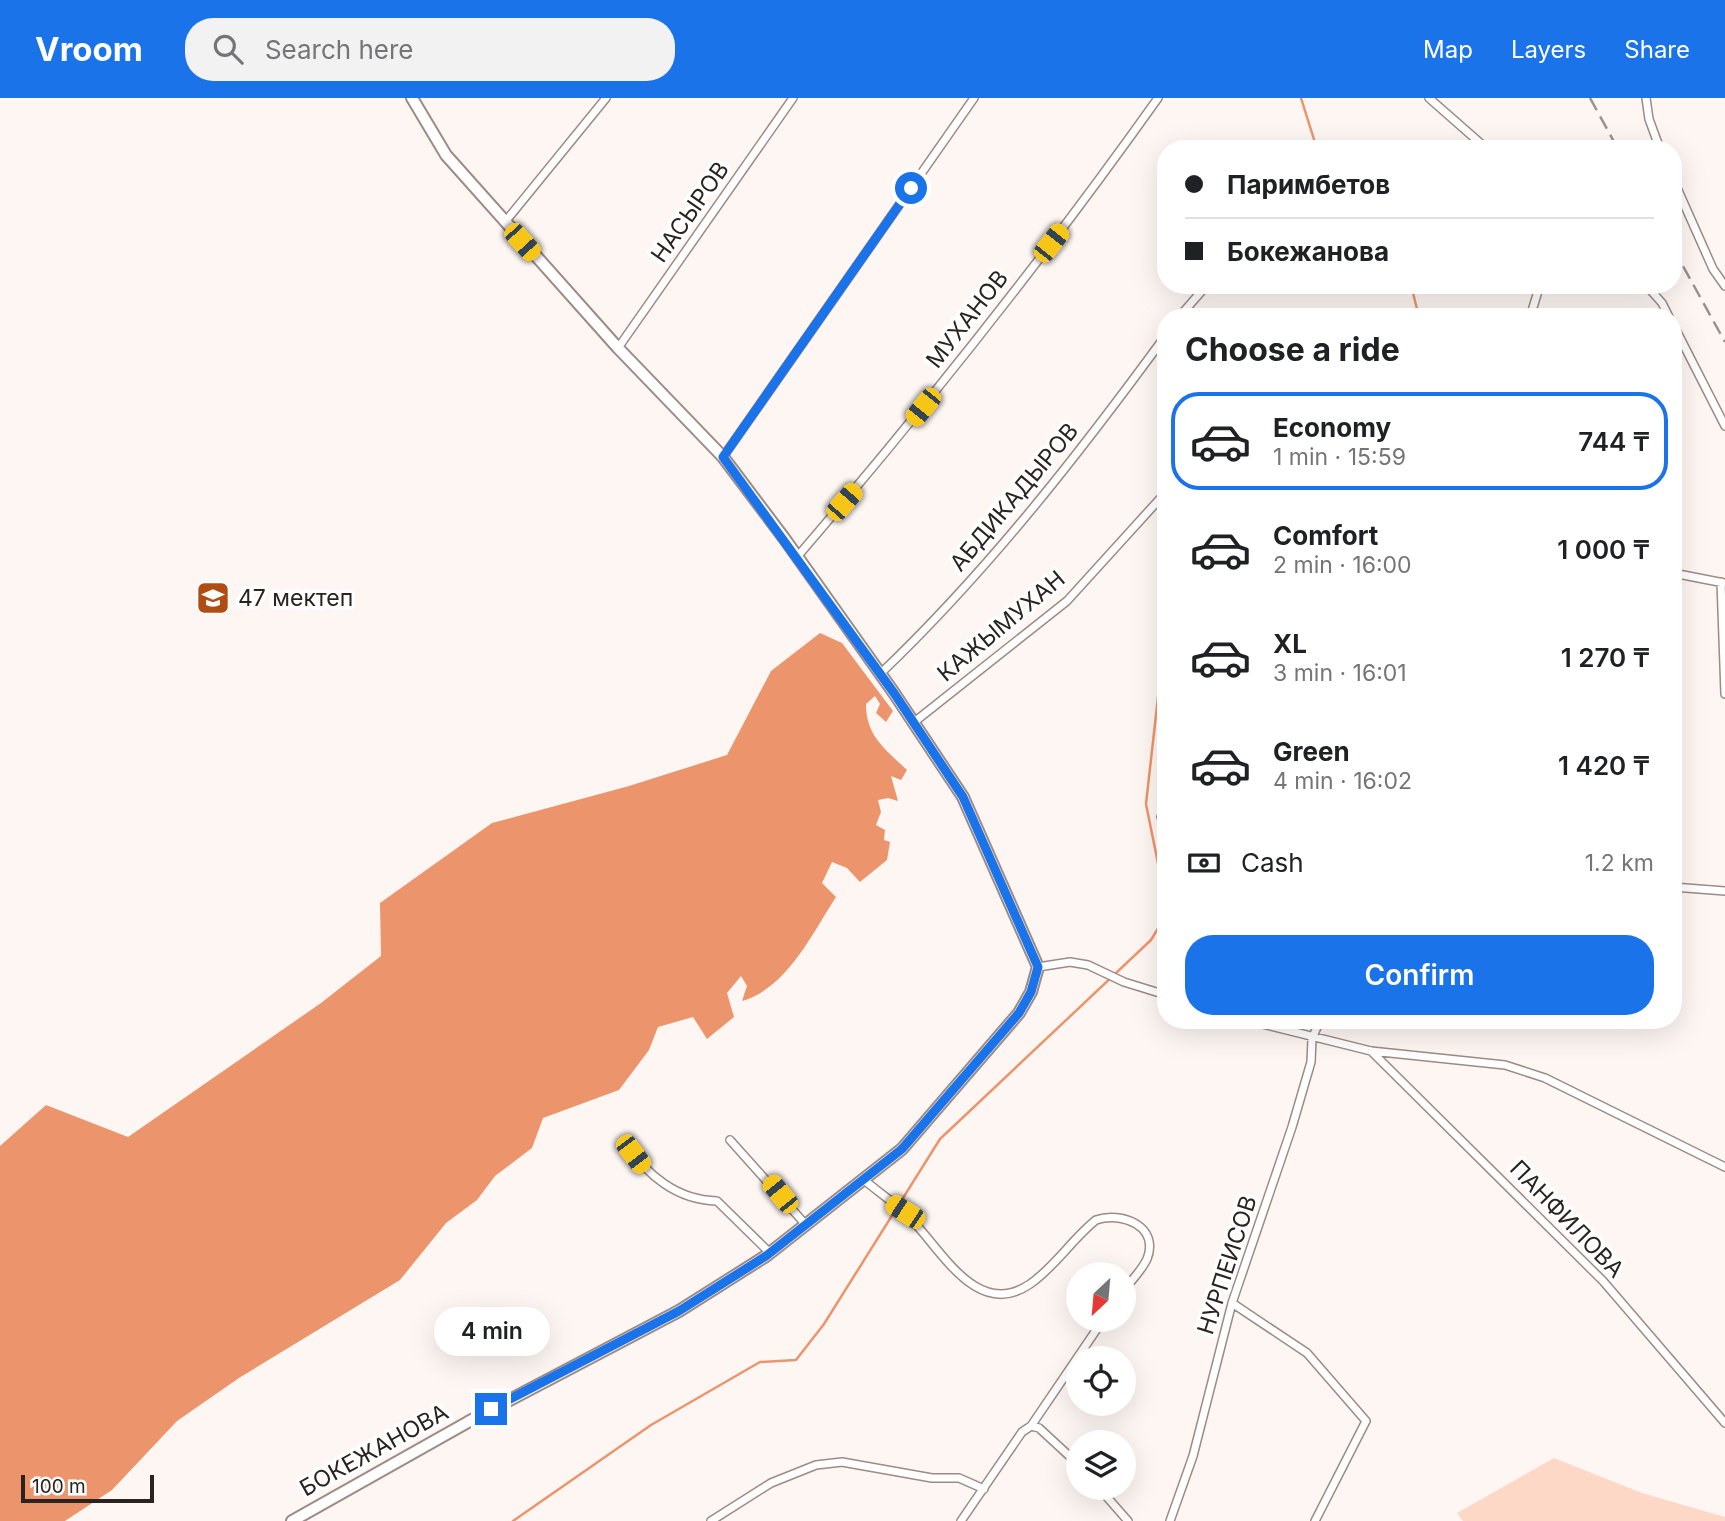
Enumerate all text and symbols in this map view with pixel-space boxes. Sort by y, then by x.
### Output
search box [185,18,675,81]
text: Vroom [35,29,143,69]
icon: search [209,30,247,68]
text: Search here [265,34,414,65]
text: Map [1423,35,1473,64]
text: Layers [1511,35,1586,64]
text: Share [1624,35,1690,64]
street label: НАСЫРОВ [645,156,735,268]
text: Паримбетов [1227,169,1390,200]
route start [895,172,927,204]
car [501,219,544,265]
car [1030,220,1073,266]
text: Бокежанова [1227,236,1389,267]
street label: МУХАНОВ [920,264,1014,374]
text: Choose a ride [1185,330,1400,369]
car [902,384,945,430]
icon: car [1189,410,1252,473]
text: Economy [1273,412,1391,443]
street label: АБДИКАДЫРОВ [944,417,1084,577]
text: 744 ₸ [1578,426,1650,457]
text: 1 min · 15:59 [1273,443,1406,471]
car [823,479,866,525]
icon: car [1189,518,1252,581]
text: Comfort [1273,520,1378,551]
text: 1 000 ₸ [1557,534,1650,565]
text: 2 min · 16:00 [1273,551,1412,579]
street label: КАЖЫМУХАН [932,565,1070,687]
school or university icon: 47 мектеп [194,579,232,617]
place label: 47 мектеп [238,584,353,612]
icon: car [1189,626,1252,689]
text: XL [1273,628,1307,659]
text: 1 270 ₸ [1561,642,1650,673]
text: 3 min · 16:01 [1273,659,1407,687]
icon: car [1189,734,1252,797]
text: Green [1273,736,1350,767]
text: 1 420 ₸ [1558,750,1650,781]
text: 4 min · 16:02 [1273,767,1412,795]
icon: cash [1185,844,1223,882]
text: Cash [1241,847,1304,878]
text: 1.2 km [1585,849,1654,877]
button: Confirm [1185,935,1654,1015]
car [612,1131,655,1177]
street label: ПАНФИЛОВА [1504,1155,1630,1284]
car [759,1171,802,1217]
car [882,1192,929,1232]
street label: НУРПЕИСОВ [1191,1192,1263,1338]
north arrow [1066,1262,1136,1332]
map controls [1066,1262,1136,1500]
callout: 4 min [433,1308,549,1356]
text: 4 min [461,1317,523,1345]
button: locate [1066,1346,1136,1416]
route end [475,1393,507,1425]
street label: БОКЕЖАНОВА [295,1398,453,1502]
button: layers [1066,1430,1136,1500]
scale bar [21,1472,154,1504]
text: 100 m [32,1475,86,1498]

